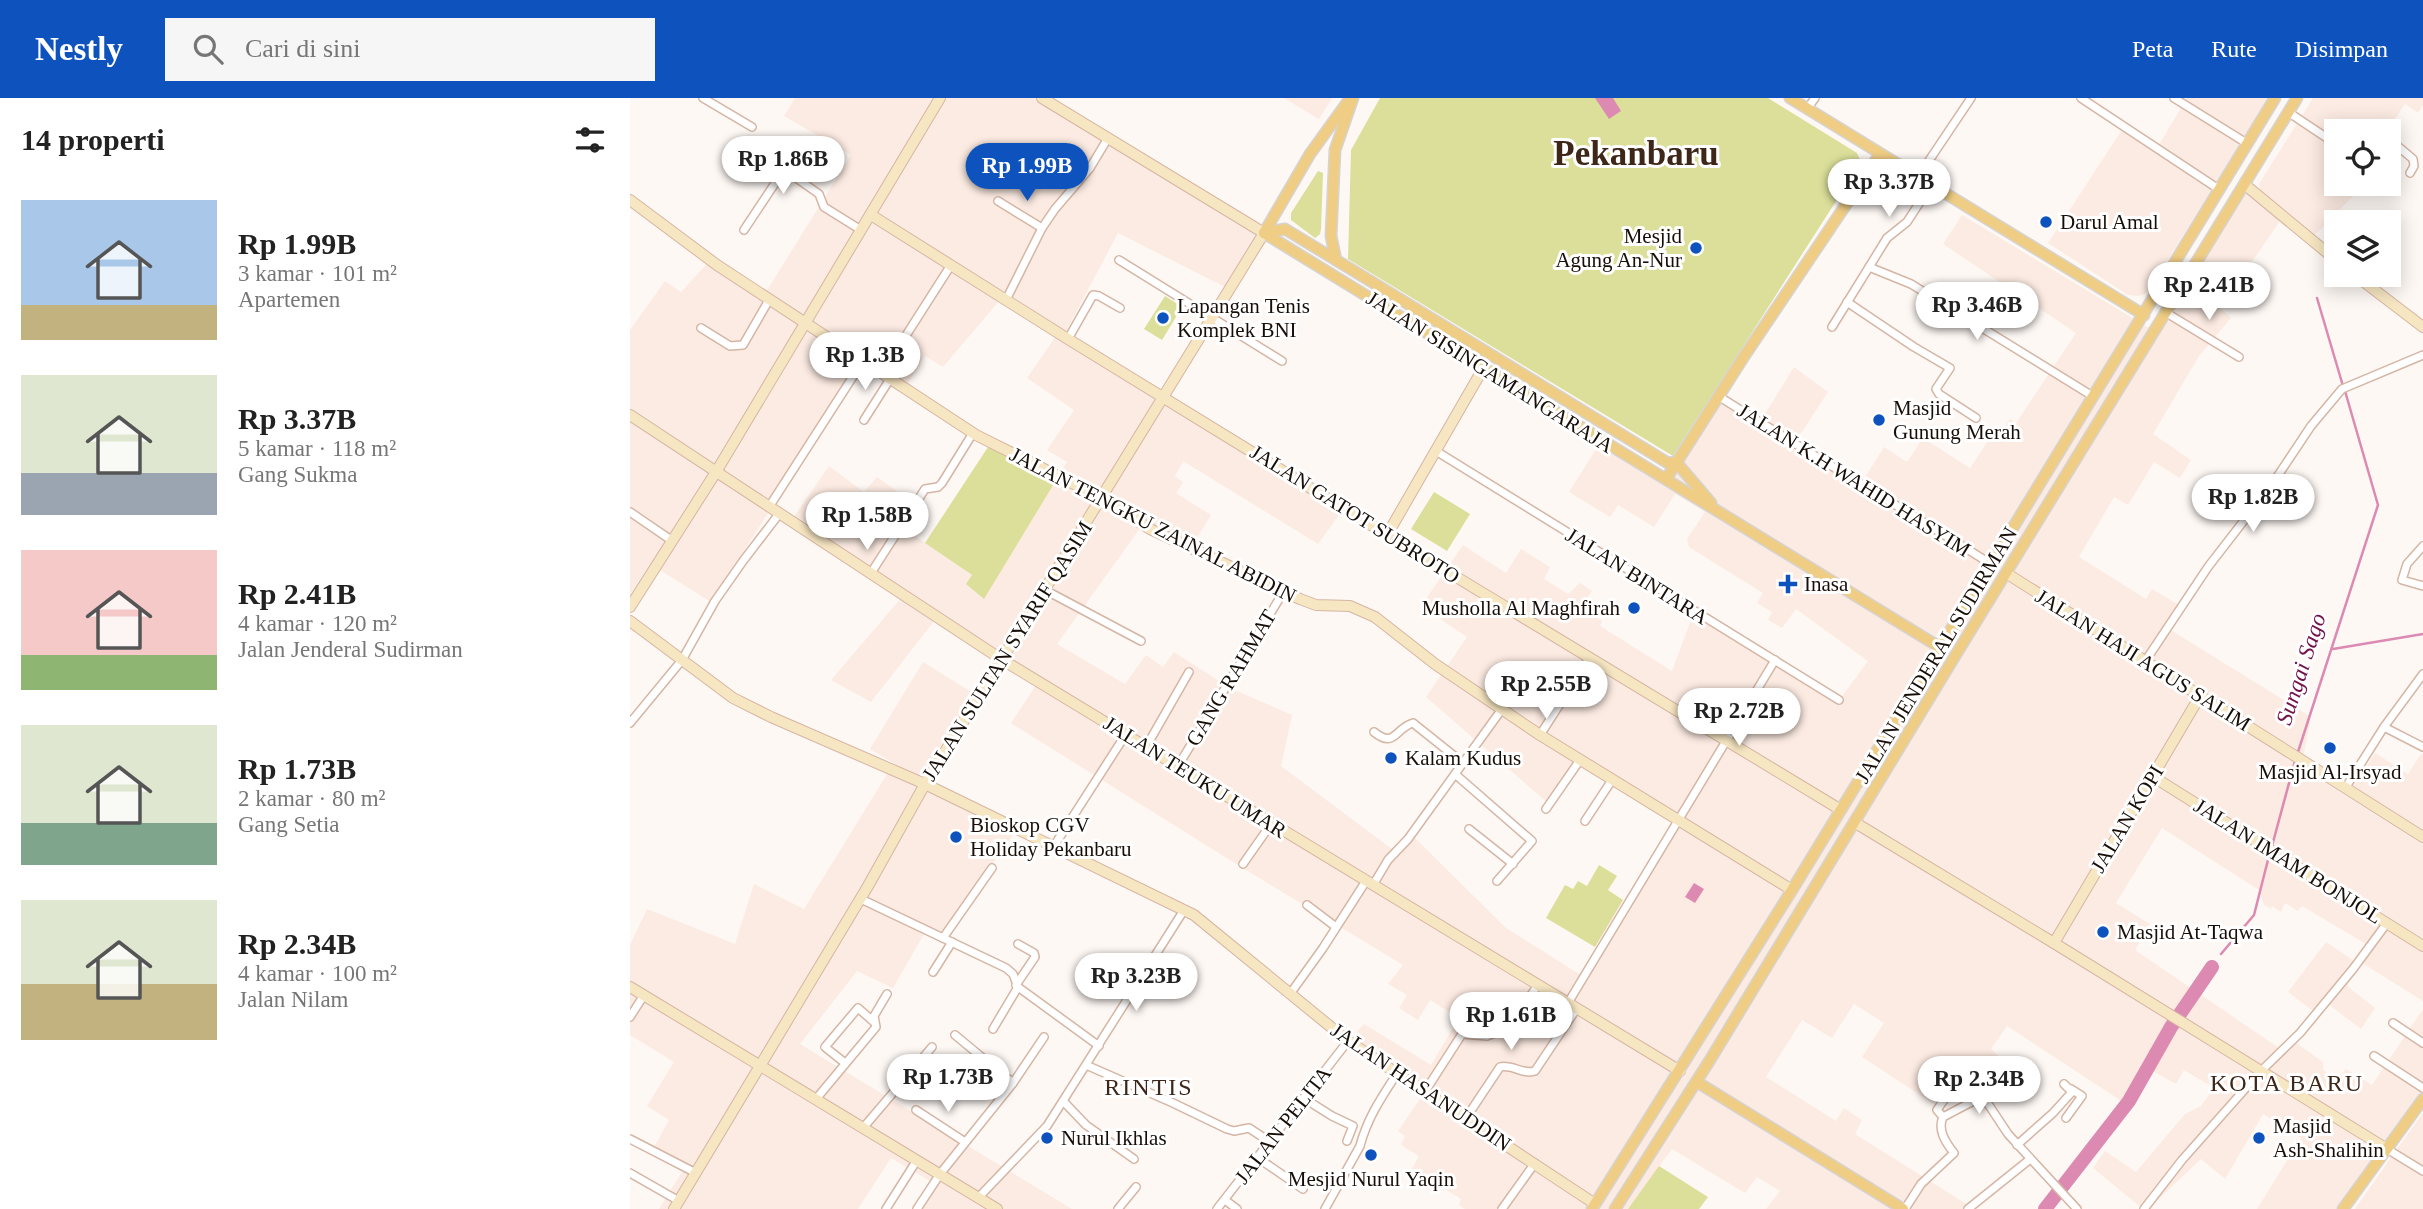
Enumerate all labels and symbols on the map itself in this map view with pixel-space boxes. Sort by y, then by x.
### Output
district label: Pekanbaru [1553,134,1719,173]
pin: Rp 1.86B [711,136,855,196]
pin: Rp 1.99B [955,144,1099,203]
pin: Rp 3.37B [1817,159,1961,219]
place label: Darul Amal [2060,210,2159,234]
marker: Darul Amal [2038,214,2054,230]
place label: Mesjid Agung An-Nur [1555,224,1682,272]
marker: Mesjid Agung An-Nur [1688,240,1704,256]
pin: Rp 2.41B [2137,262,2281,322]
pin: Rp 3.46B [1905,282,2049,342]
street label: JALAN SISINGAMANGARAJA [1362,286,1619,459]
place label: Lapangan Tenis Komplek BNI [1177,294,1310,342]
marker: Lapangan Tenis Komplek BNI [1155,310,1171,326]
pin: Rp 1.3B [800,332,930,392]
place label: Masjid Gunung Merah [1893,396,2021,444]
street label: JALAN K.H WAHID HASYIM [1733,398,1975,562]
marker: Masjid Gunung Merah [1871,412,1887,428]
street label: JALAN GATOT SUBROTO [1246,440,1464,588]
street label: JALAN TENGKU ZAINAL ABIDIN [1006,442,1300,608]
pin: Rp 1.82B [2181,474,2325,534]
pin: Rp 1.58B [795,492,939,552]
street label: JALAN SULTAN SYARIF QASIM [917,517,1097,785]
street label: JALAN BINTARA [1561,523,1713,630]
street label: JALAN JENDERAL SUDIRMAN [1850,523,2022,787]
place label: Inasa [1804,572,1849,596]
marker: Inasa [1778,574,1798,594]
street label: JALAN HAJI AGUS SALIM [2031,584,2255,736]
place label: Musholla Al Maghfirah [1422,596,1620,620]
marker: Musholla Al Maghfirah [1626,600,1642,616]
street label: GANG RAHMAT [1181,605,1281,750]
water label: Sungai Sago [2271,610,2331,728]
pin: Rp 2.55B [1474,662,1618,721]
pin: Rp 2.72B [1667,688,1811,748]
street label: JALAN TEUKU UMAR [1099,711,1291,843]
marker: Masjid Al-Irsyad [2322,740,2338,756]
place label: Kalam Kudus [1405,746,1521,770]
marker: Kalam Kudus [1383,750,1399,766]
place label: Masjid Al-Irsyad [2259,760,2402,784]
street label: JALAN KOPI [2086,761,2168,877]
street label: JALAN IMAM BONJOL [2190,793,2386,929]
place label: Bioskop CGV Holiday Pekanbaru [970,813,1132,861]
marker: Bioskop CGV Holiday Pekanbaru [948,829,964,845]
place label: Masjid At-Taqwa [2117,920,2264,944]
marker: Masjid At-Taqwa [2095,924,2111,940]
pin: Rp 3.23B [1064,954,1208,1013]
pin: Rp 1.61B [1439,992,1583,1052]
street label: JALAN HASANUDDIN [1327,1018,1515,1156]
pin: Rp 1.73B [876,1054,1020,1114]
pin: Rp 2.34B [1907,1056,2051,1116]
street label: JALAN PELITA [1230,1061,1337,1188]
district label: KOTA BARU [2210,1070,2364,1096]
district label: RINTIS [1104,1074,1194,1100]
place label: Masjid Ash-Shalihin [2273,1114,2384,1162]
place label: Nurul Ikhlas [1061,1126,1167,1150]
marker: Nurul Ikhlas [1039,1130,1055,1146]
marker: Masjid Ash-Shalihin [2251,1130,2267,1146]
marker: Mesjid Nurul Yaqin [1363,1147,1379,1163]
place label: Mesjid Nurul Yaqin [1288,1167,1455,1191]

